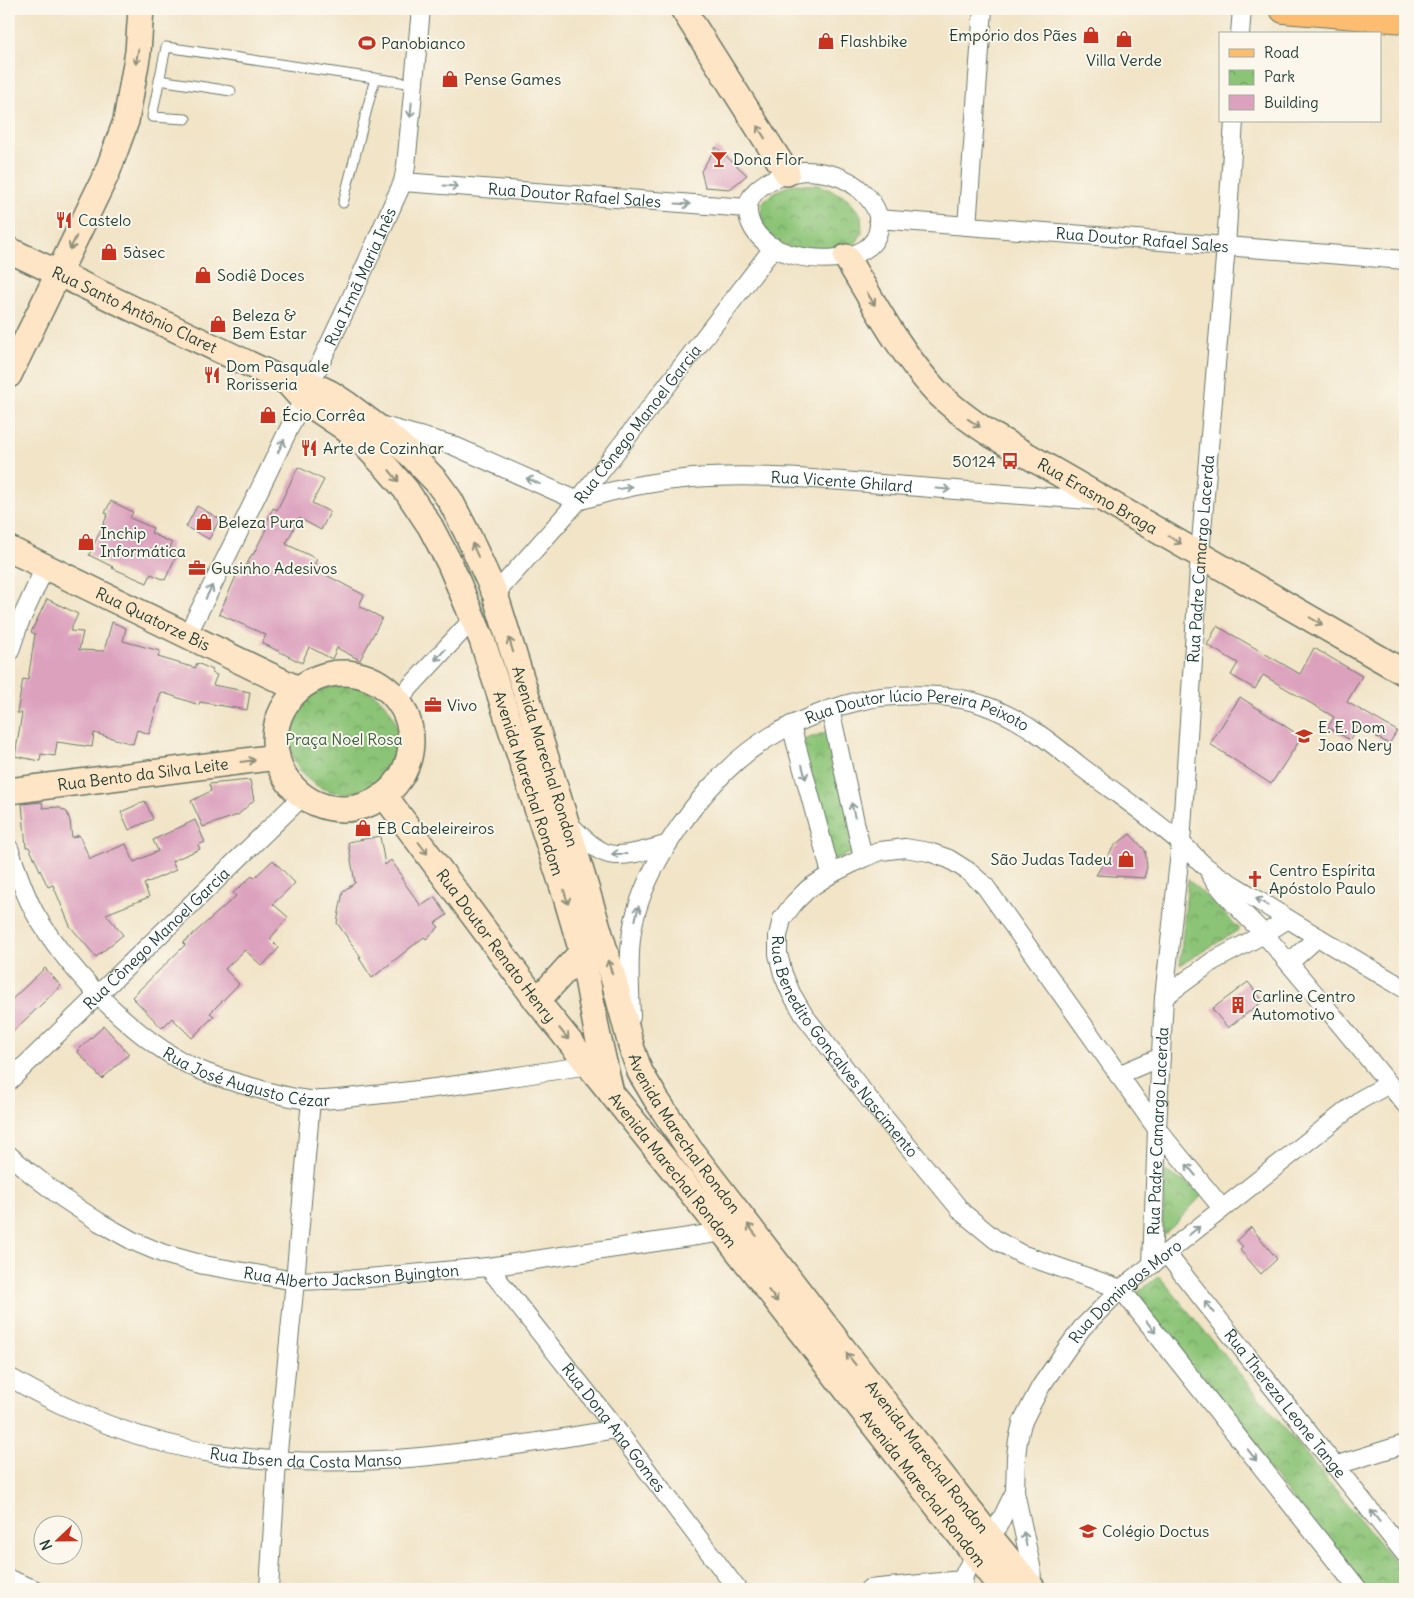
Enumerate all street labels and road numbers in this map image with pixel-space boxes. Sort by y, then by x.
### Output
street label: Rua Doutor Rafael Sales [487,178,662,211]
street label: Rua Irmã Maria Inês [320,204,400,349]
street label: Rua Doutor Rafael Sales [1055,223,1230,256]
street label: Rua Santo Antônio Claret [49,262,221,358]
street label: Rua Cônego Manoel Garcia [570,340,705,507]
street label: Rua Erasmo Braga [1034,453,1161,538]
street label: Rua Padre Camargo Lacerda [1183,454,1218,663]
street label: Rua Vicente Ghilard [770,467,913,497]
street label: Rua Quatorze Bis [92,583,214,655]
street label: Avenida Marechal Rondon [508,663,583,849]
street label: Avenida Marechal Rondom [489,688,568,878]
street label: Rua Doutor lúcio Pereira Peixoto [801,713,1033,741]
street label: Rua Bento da Silva Leite [56,753,230,795]
street label: Rua Cônego Manoel Garcia [79,863,233,1014]
street label: Rua Doutor Renato Henry [432,865,560,1027]
street label: Rua Benedito Gonçalves Nascimento [768,935,923,1161]
street label: Rua Padre Camargo Lacerda [1143,1026,1172,1236]
street label: Rua José Augusto Cézar [159,1042,331,1110]
street label: Avenida Marechal Rondon [624,1051,745,1217]
street label: Avenida Marechal Rondom [605,1089,741,1252]
street label: Rua Domingos Moro [1064,1235,1186,1347]
street label: Rua Alberto Jackson Byington [242,1260,460,1291]
street label: Rua Thereza Leone Tange [1220,1325,1351,1482]
street label: Rua Dona Ana Gomes [558,1359,670,1496]
street label: Avenida Marechal Rondon [861,1376,993,1537]
street label: Avenida Marechal Rondom [856,1406,991,1571]
street label: Rua Ibsen da Costa Manso [208,1443,402,1472]

